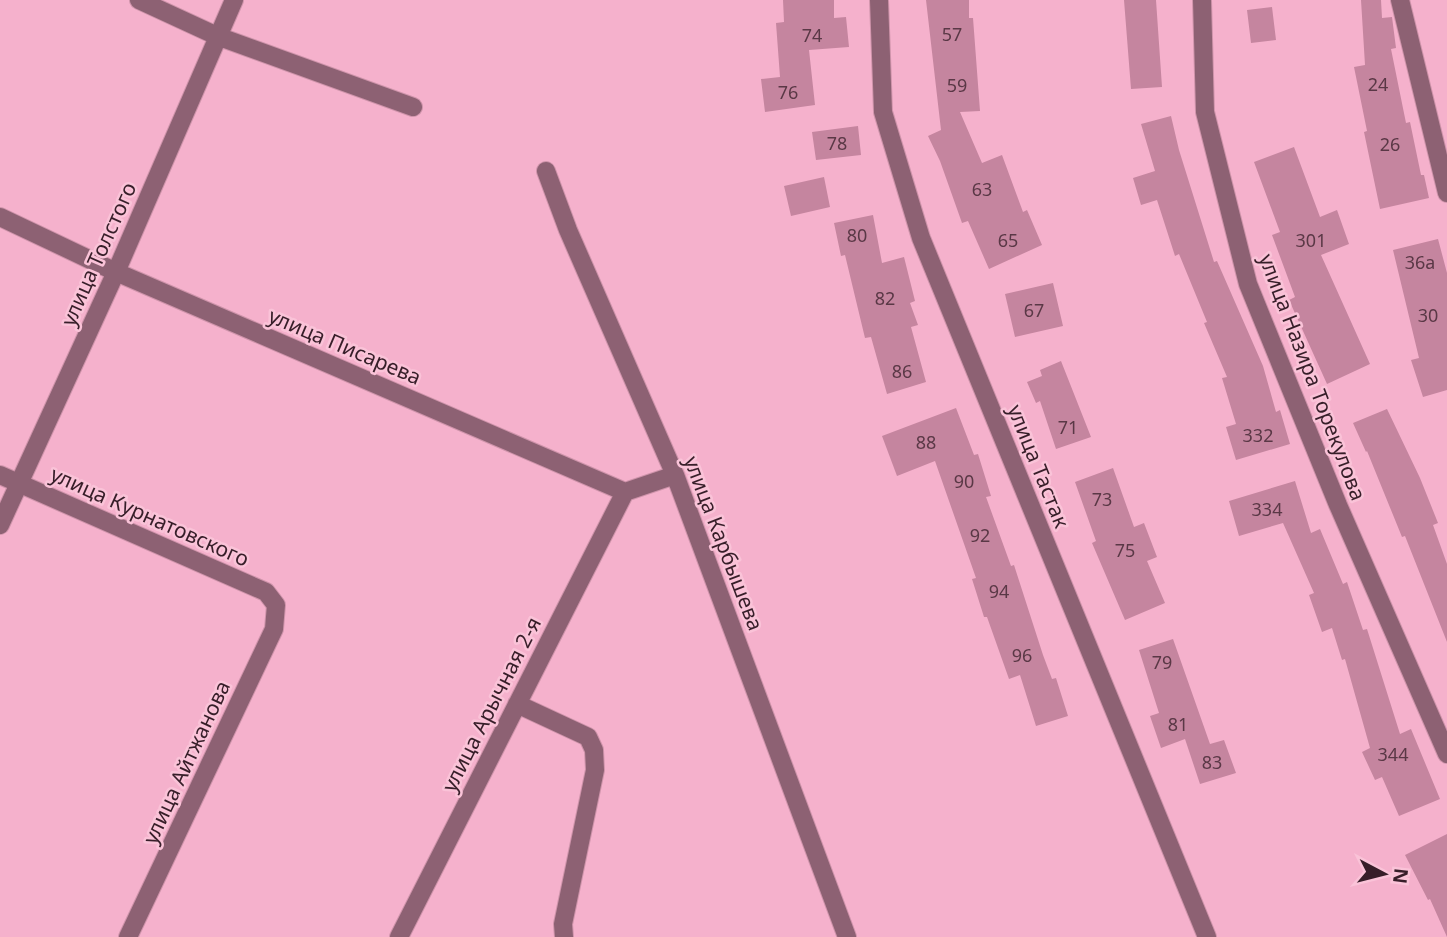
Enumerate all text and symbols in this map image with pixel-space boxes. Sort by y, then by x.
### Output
house number: 57 [942,22,962,46]
house number: 74 [802,23,822,47]
house number: 24 [1368,72,1388,96]
house number: 59 [947,73,967,97]
house number: 76 [778,80,798,104]
house number: 78 [827,131,847,155]
house number: 26 [1380,132,1400,156]
house number: 63 [972,177,992,201]
street label: улица Толстого [54,178,142,330]
house number: 80 [847,223,867,247]
house number: 65 [998,228,1018,252]
house number: 301 [1296,228,1326,252]
street label: улица Назира Торекулова [1253,250,1373,504]
house number: 36а [1405,250,1435,274]
house number: 82 [875,286,895,310]
house number: 67 [1024,298,1044,322]
street label: улица Писарева [264,301,426,391]
house number: 30 [1418,303,1438,327]
house number: 86 [892,359,912,383]
street label: улица Тастак [1002,400,1076,532]
house number: 71 [1058,415,1078,439]
house number: 332 [1243,423,1273,447]
house number: 88 [916,430,936,454]
street label: улица Карбышева [678,452,770,634]
street label: улица Курнатовского [46,460,254,572]
house number: 90 [954,469,974,493]
house number: 73 [1092,487,1112,511]
house number: 334 [1252,497,1282,521]
house number: 92 [970,523,990,547]
house number: 75 [1115,538,1135,562]
house number: 94 [989,579,1009,603]
street label: улица Арычная 2-я [435,612,547,796]
house number: 96 [1012,643,1032,667]
house number: 79 [1152,650,1172,674]
street label: улица Айтжанова [136,676,236,848]
house number: 81 [1168,712,1188,736]
house number: 344 [1378,742,1408,766]
house number: 83 [1202,750,1222,774]
north arrow [1349,839,1419,909]
text: N [1387,867,1415,885]

